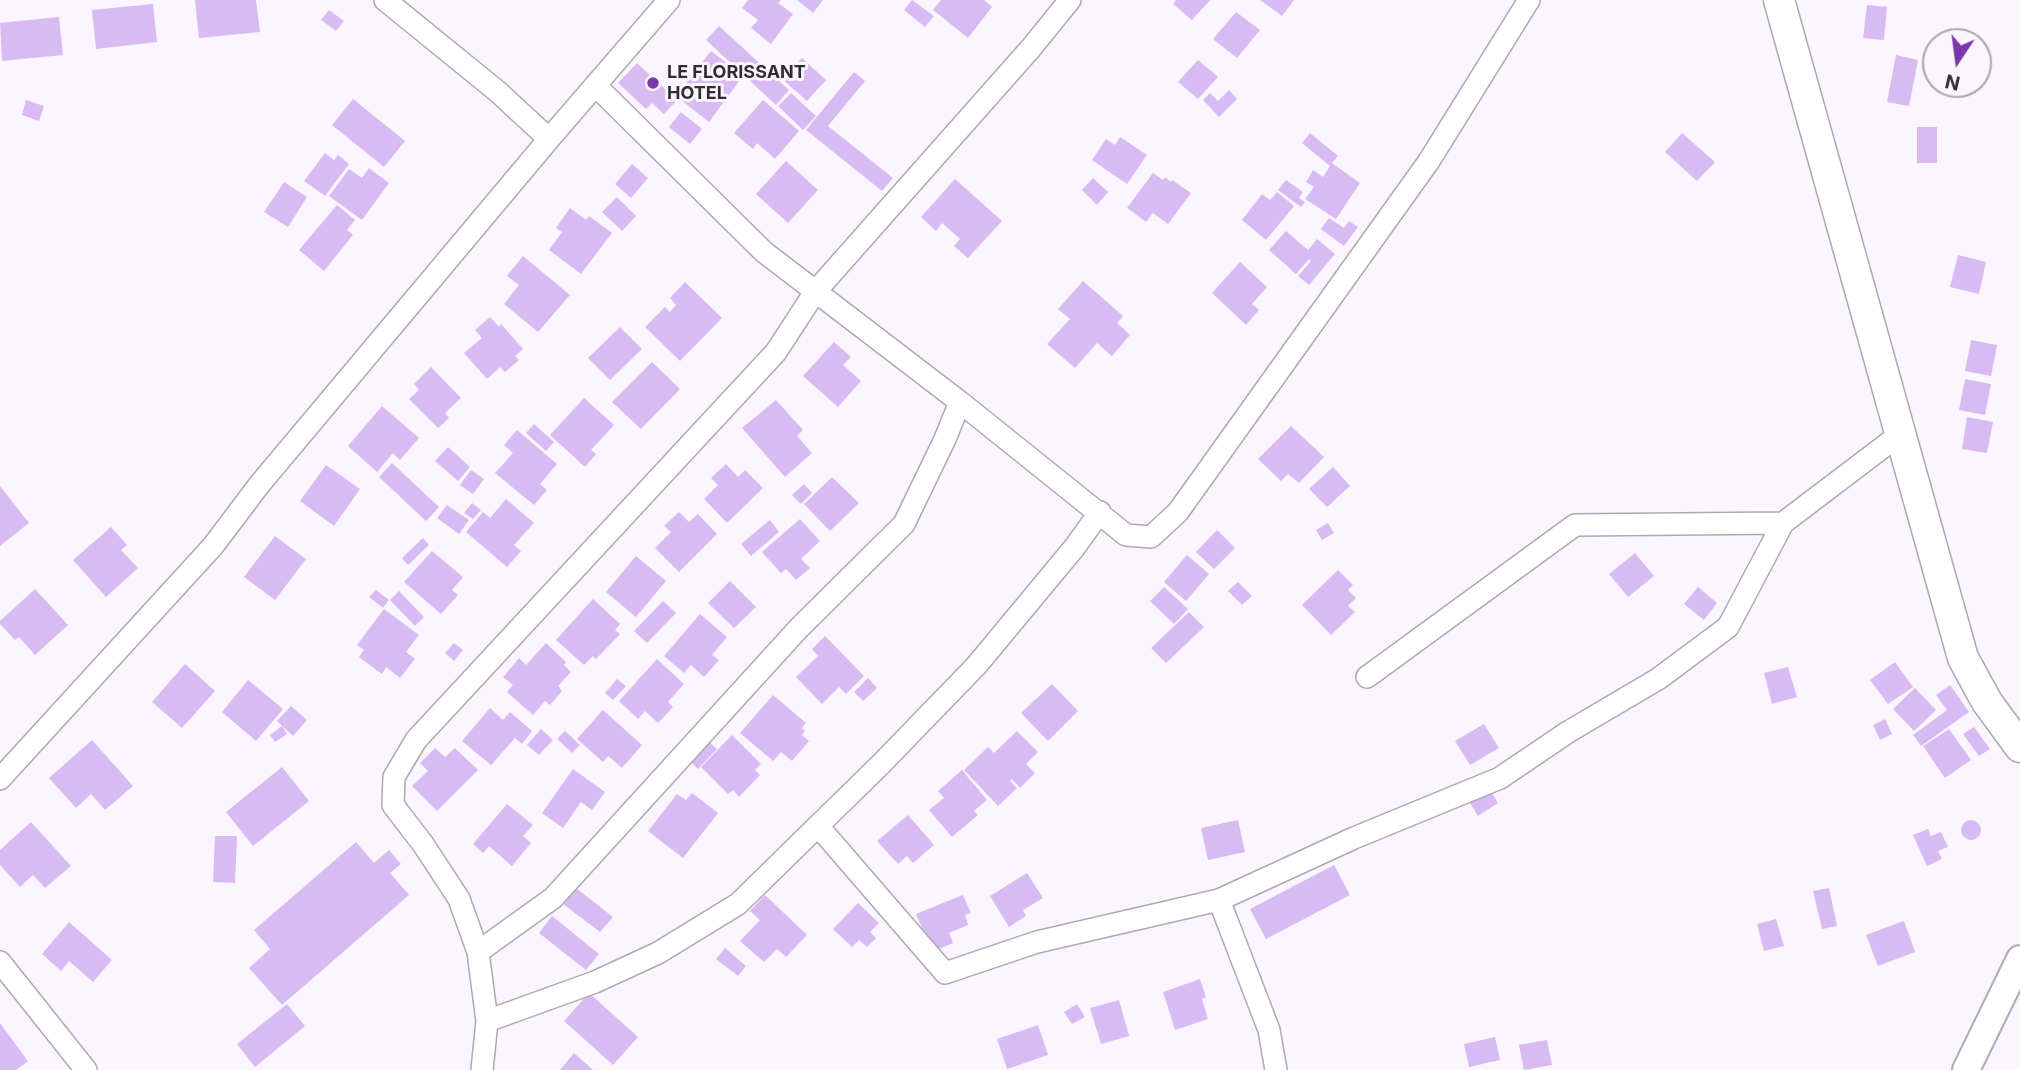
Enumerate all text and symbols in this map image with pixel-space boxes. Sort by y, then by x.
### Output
north arrow [1922,28,1992,98]
place label: LE FLORISSANT HOTEL [667,62,806,104]
text: N [1943,69,1962,95]
marker: LE FLORISSANT HOTEL [645,75,661,91]

